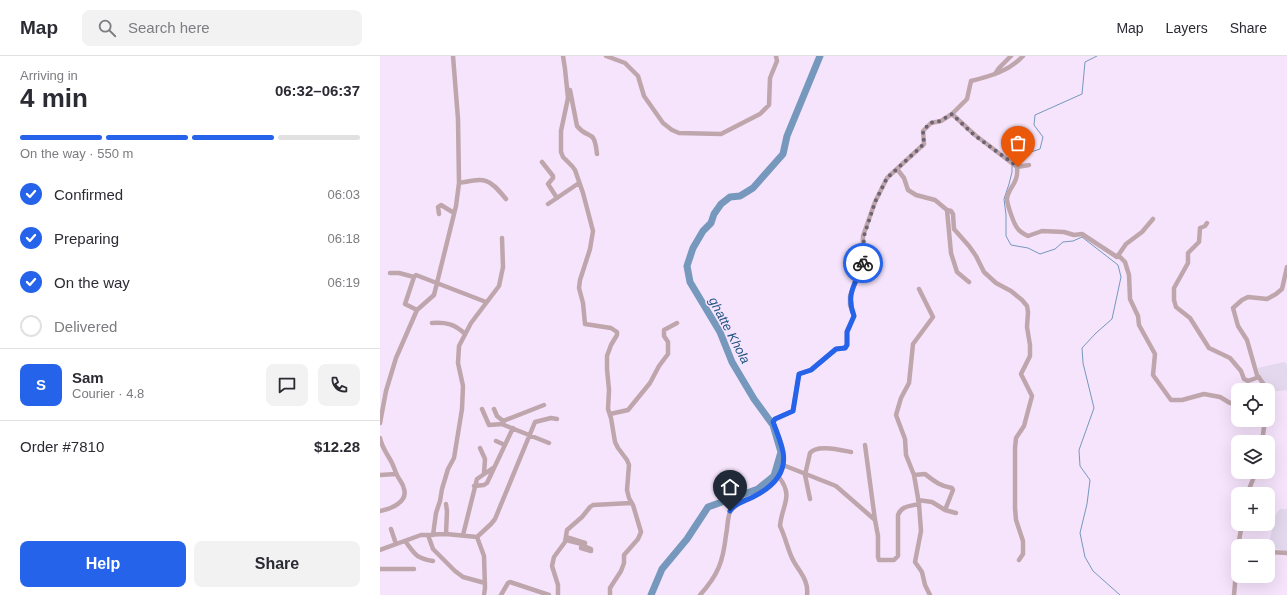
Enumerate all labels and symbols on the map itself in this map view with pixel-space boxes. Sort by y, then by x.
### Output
pin [1001,126,1035,167]
courier [843,243,883,283]
water label: ghatte Khola [706,294,753,366]
pin [713,470,747,511]

